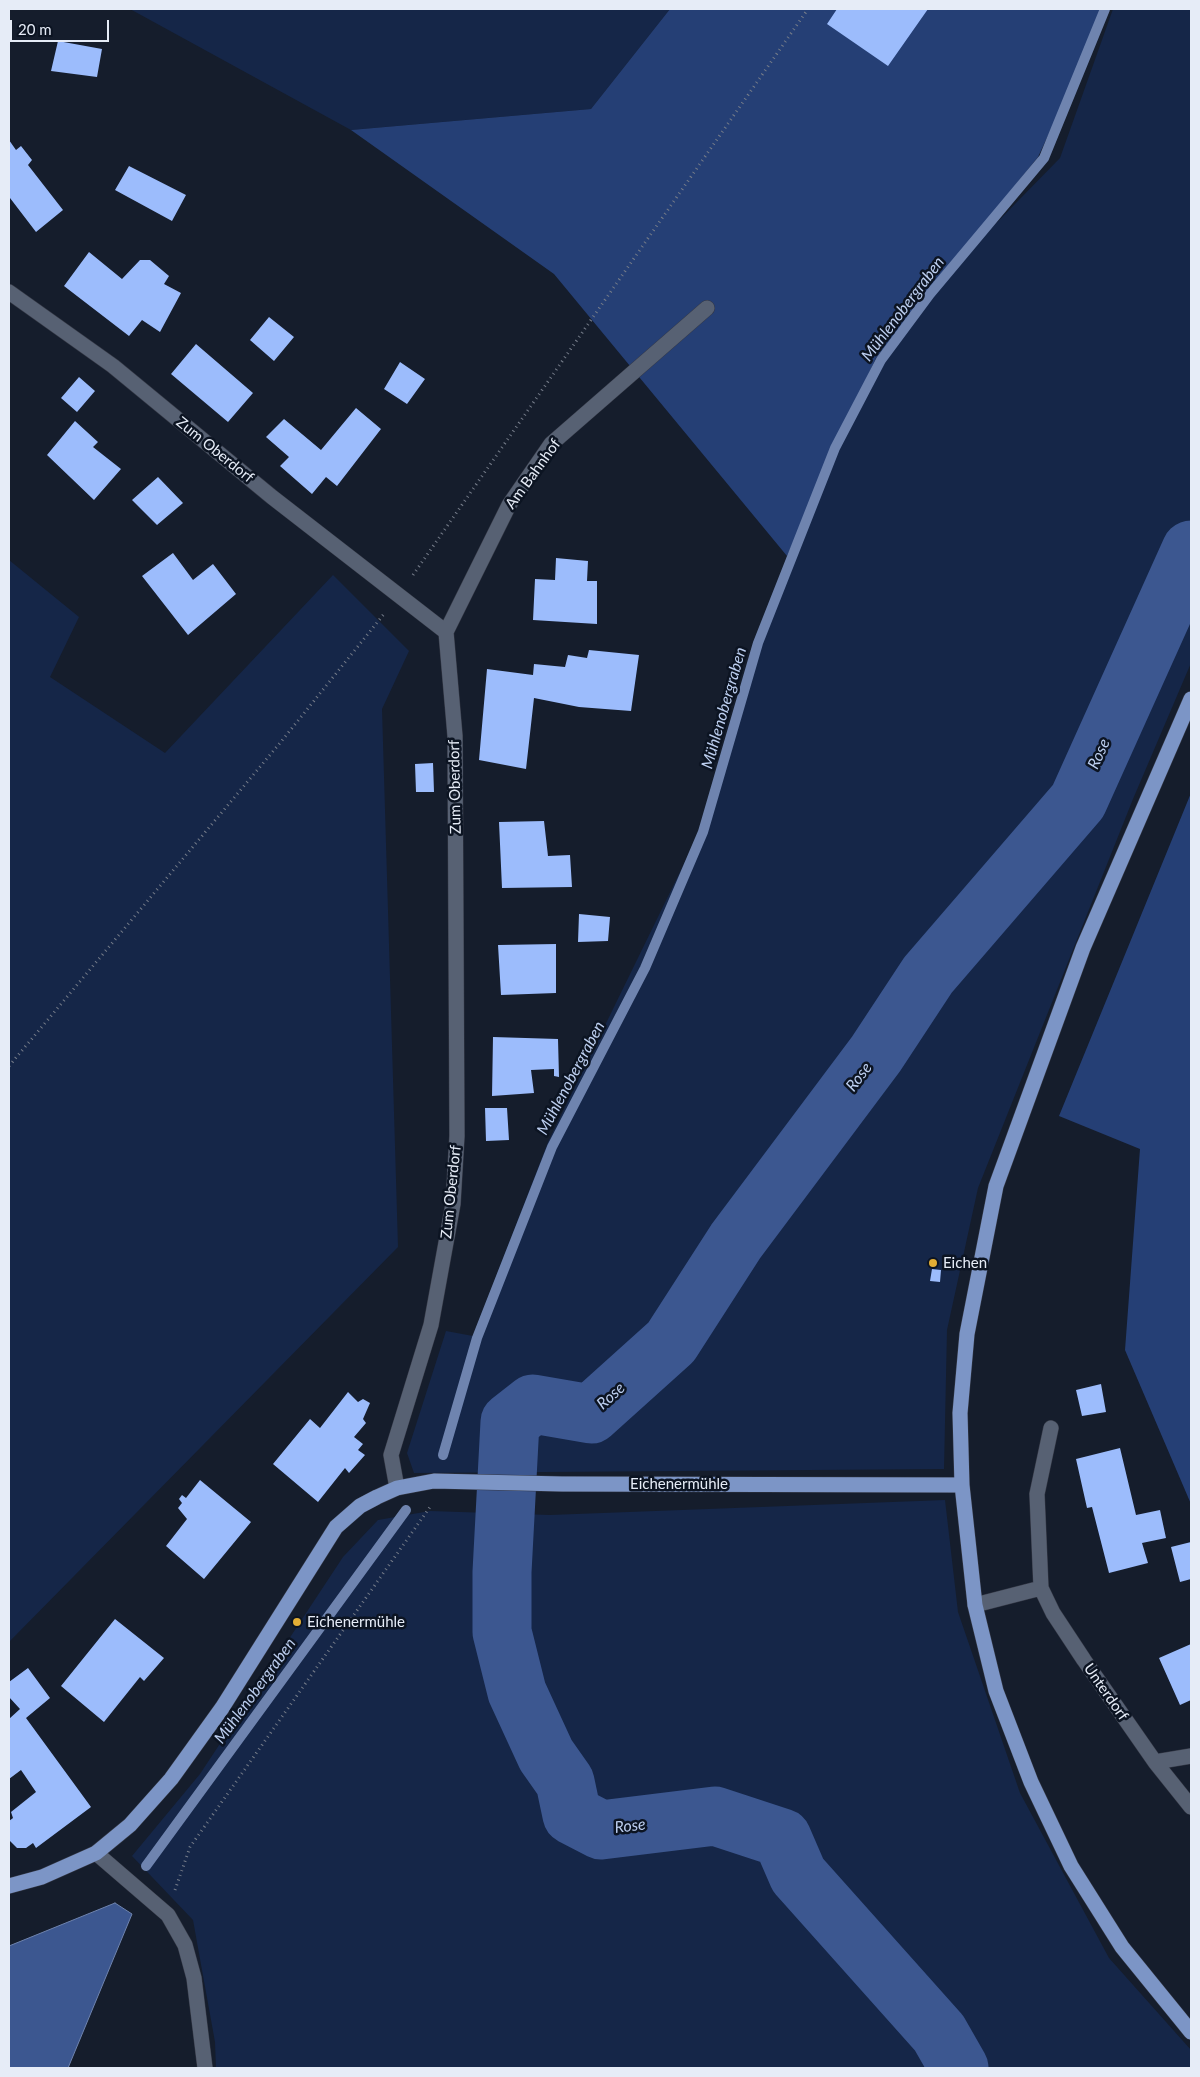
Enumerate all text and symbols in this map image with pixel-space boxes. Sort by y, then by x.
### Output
scale bar [12,10,111,42]
text: 20 m [18,20,52,38]
water label: Mühlenobergraben [858,253,948,365]
street label: Zum Oberdorf [173,413,257,487]
street label: Am Bahnhof [502,436,564,512]
water label: Mühlenobergraben [697,645,751,771]
water label: Rose [1084,736,1114,772]
street label: Zum Oberdorf [445,740,465,834]
water label: Mühlenobergraben [533,1018,609,1138]
water label: Rose [842,1059,876,1095]
street label: Zum Oberdorf [437,1144,465,1240]
place label: Eichen [943,1254,987,1272]
marker: Eichen [927,1257,939,1269]
water label: Rose [593,1378,629,1414]
street label: Eichenermühle [630,1475,728,1493]
place label: Eichenermühle [307,1613,405,1631]
marker: Eichenermühle [291,1616,303,1628]
water label: Mühlenobergraben [210,1635,300,1747]
street label: Unterdorf [1080,1660,1132,1724]
water label: Rose [613,1815,647,1837]

